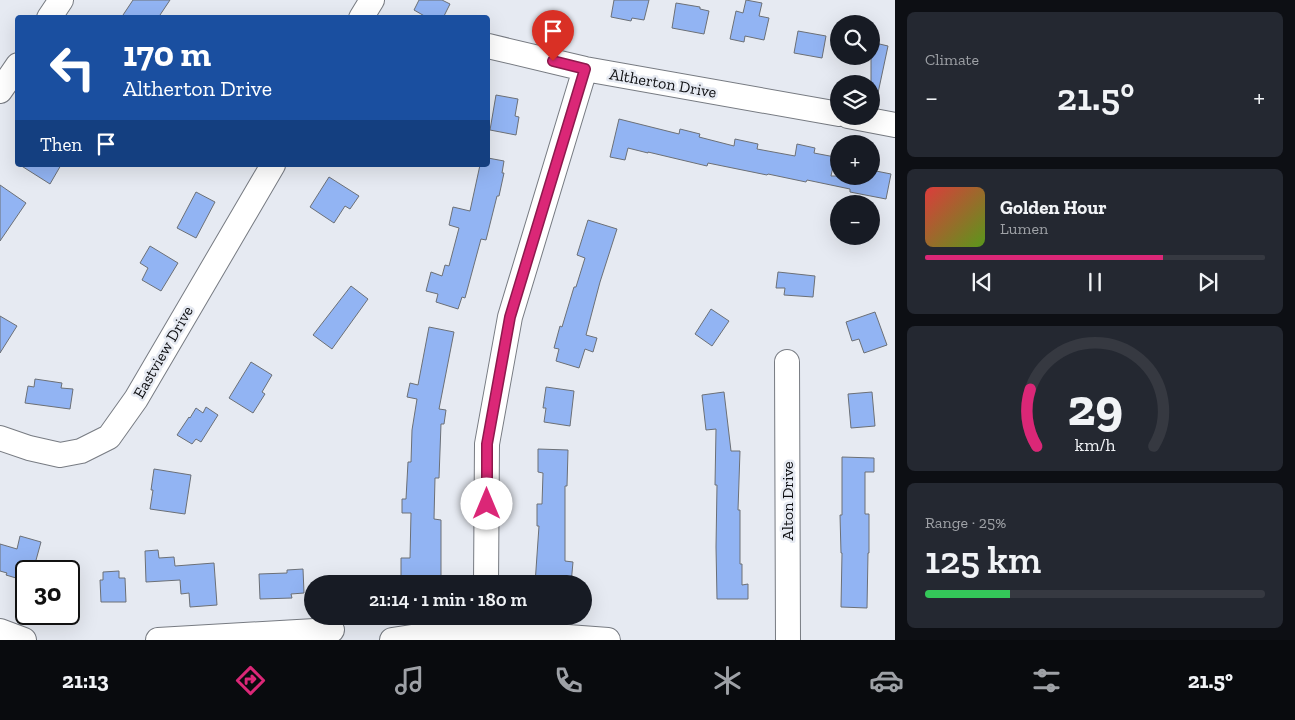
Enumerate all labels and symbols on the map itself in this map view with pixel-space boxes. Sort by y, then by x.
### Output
pin [532,10,574,61]
street label: Altherton Drive [608,64,718,102]
street label: Eastview Drive [129,303,197,401]
street label: Alton Drive [778,461,797,541]
position arrow [460,477,512,529]
speed limit sign: 30 [15,560,80,625]

